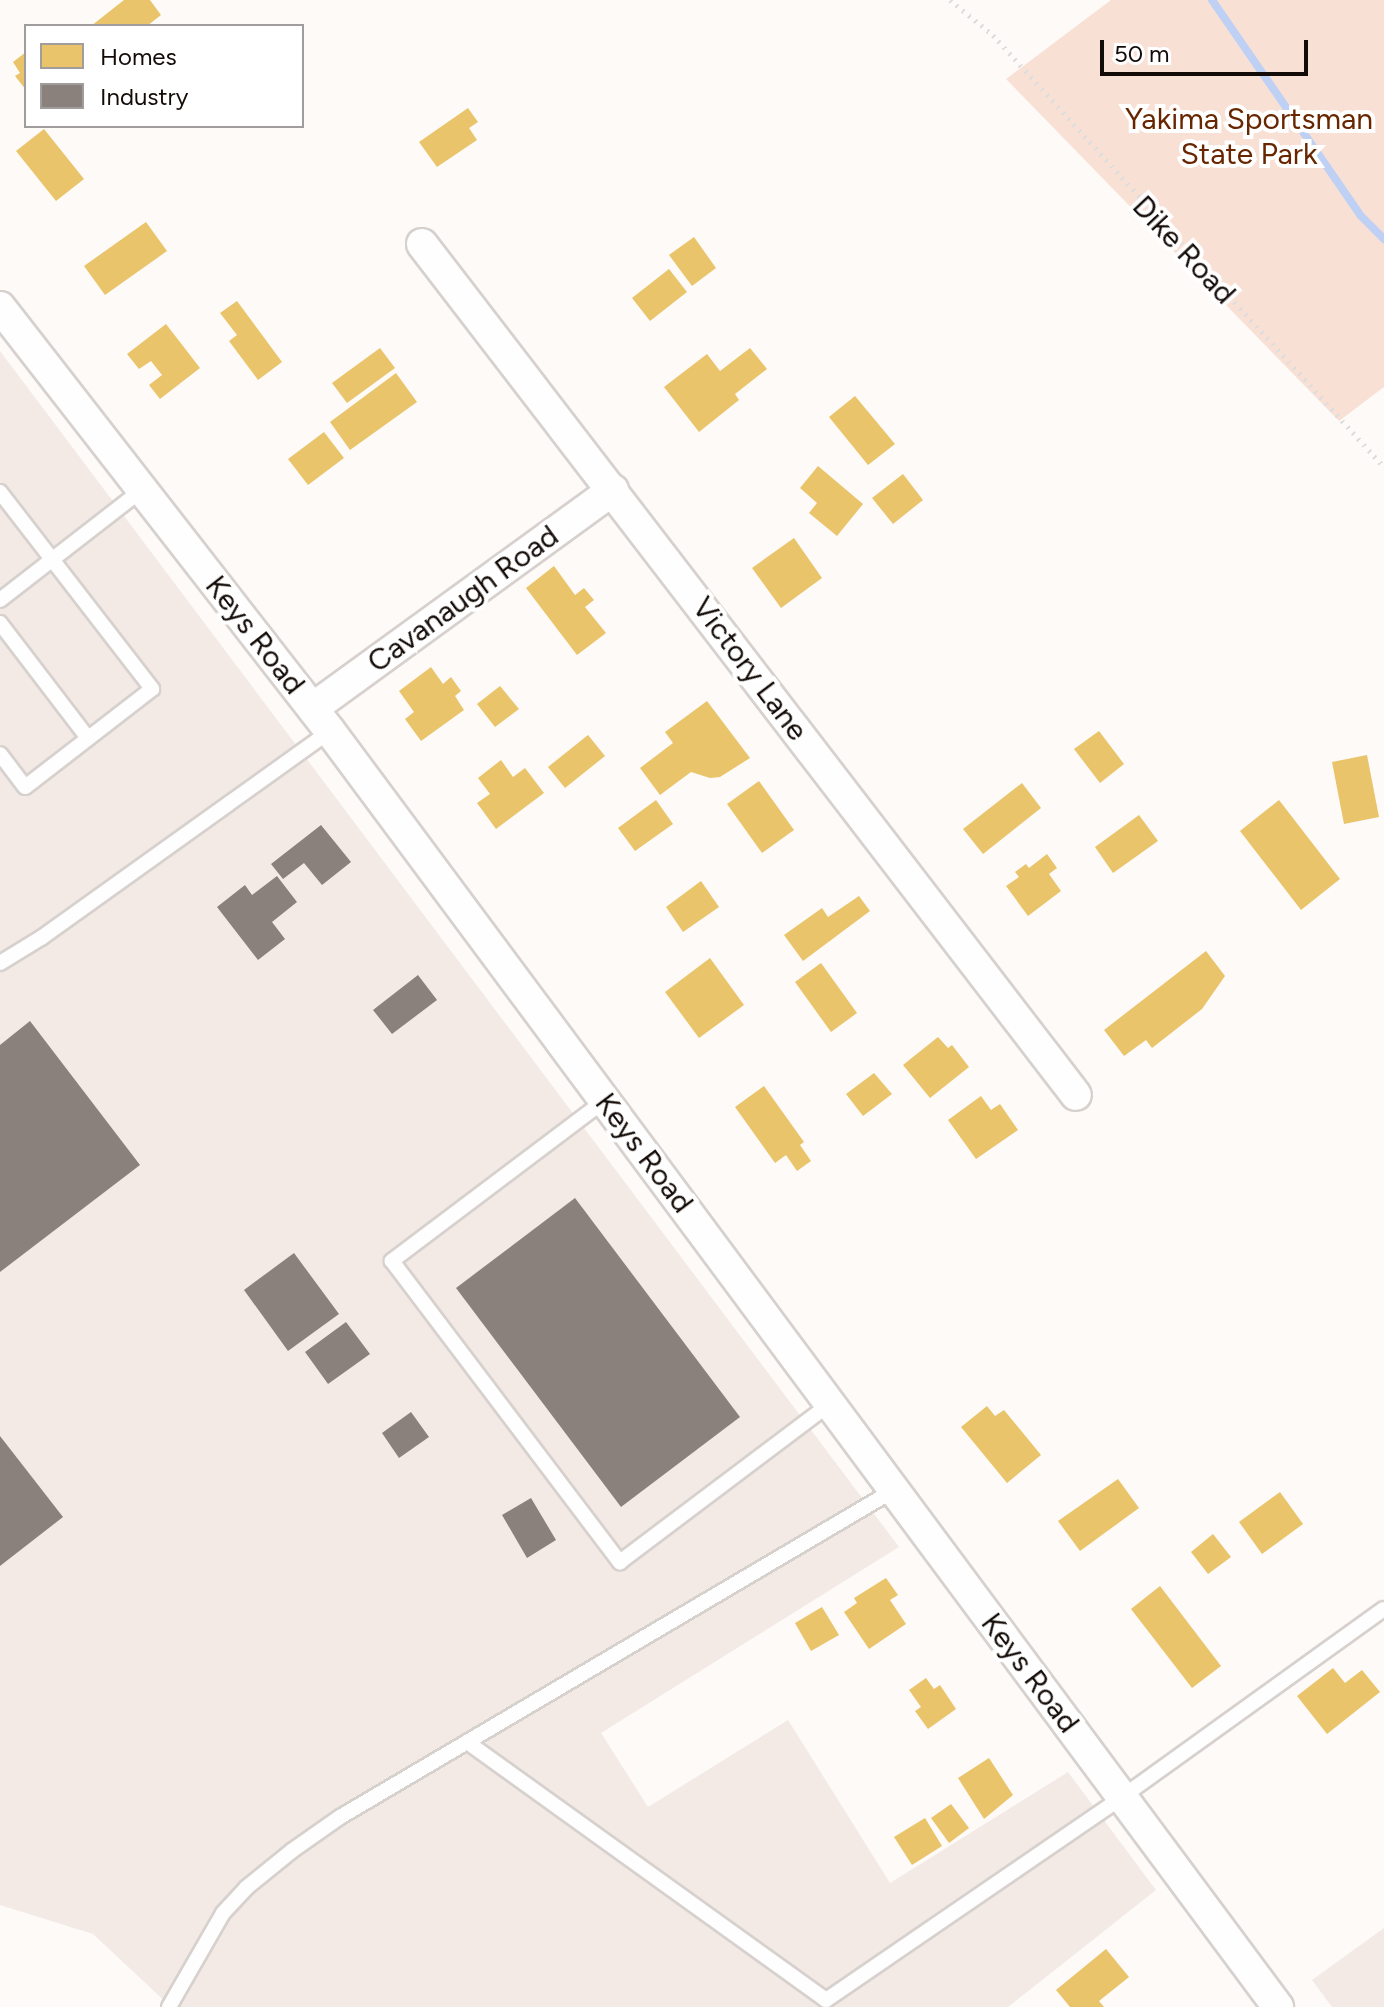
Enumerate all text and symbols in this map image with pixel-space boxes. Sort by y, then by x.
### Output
legend [24,24,304,128]
scale bar [1104,24,1312,74]
text: 50 m [1114,39,1170,68]
text: Homes [100,42,177,71]
text: Industry [100,82,188,111]
park label: Yakima Sportsman State Park [1125,101,1373,172]
street label: Dike Road [1125,188,1243,312]
street label: Cavanaugh Road [361,518,565,680]
street label: Keys Road [198,569,312,701]
street label: Victory Lane [684,590,816,748]
street label: Keys Road [587,1086,701,1220]
street label: Keys Road [973,1606,1087,1740]

